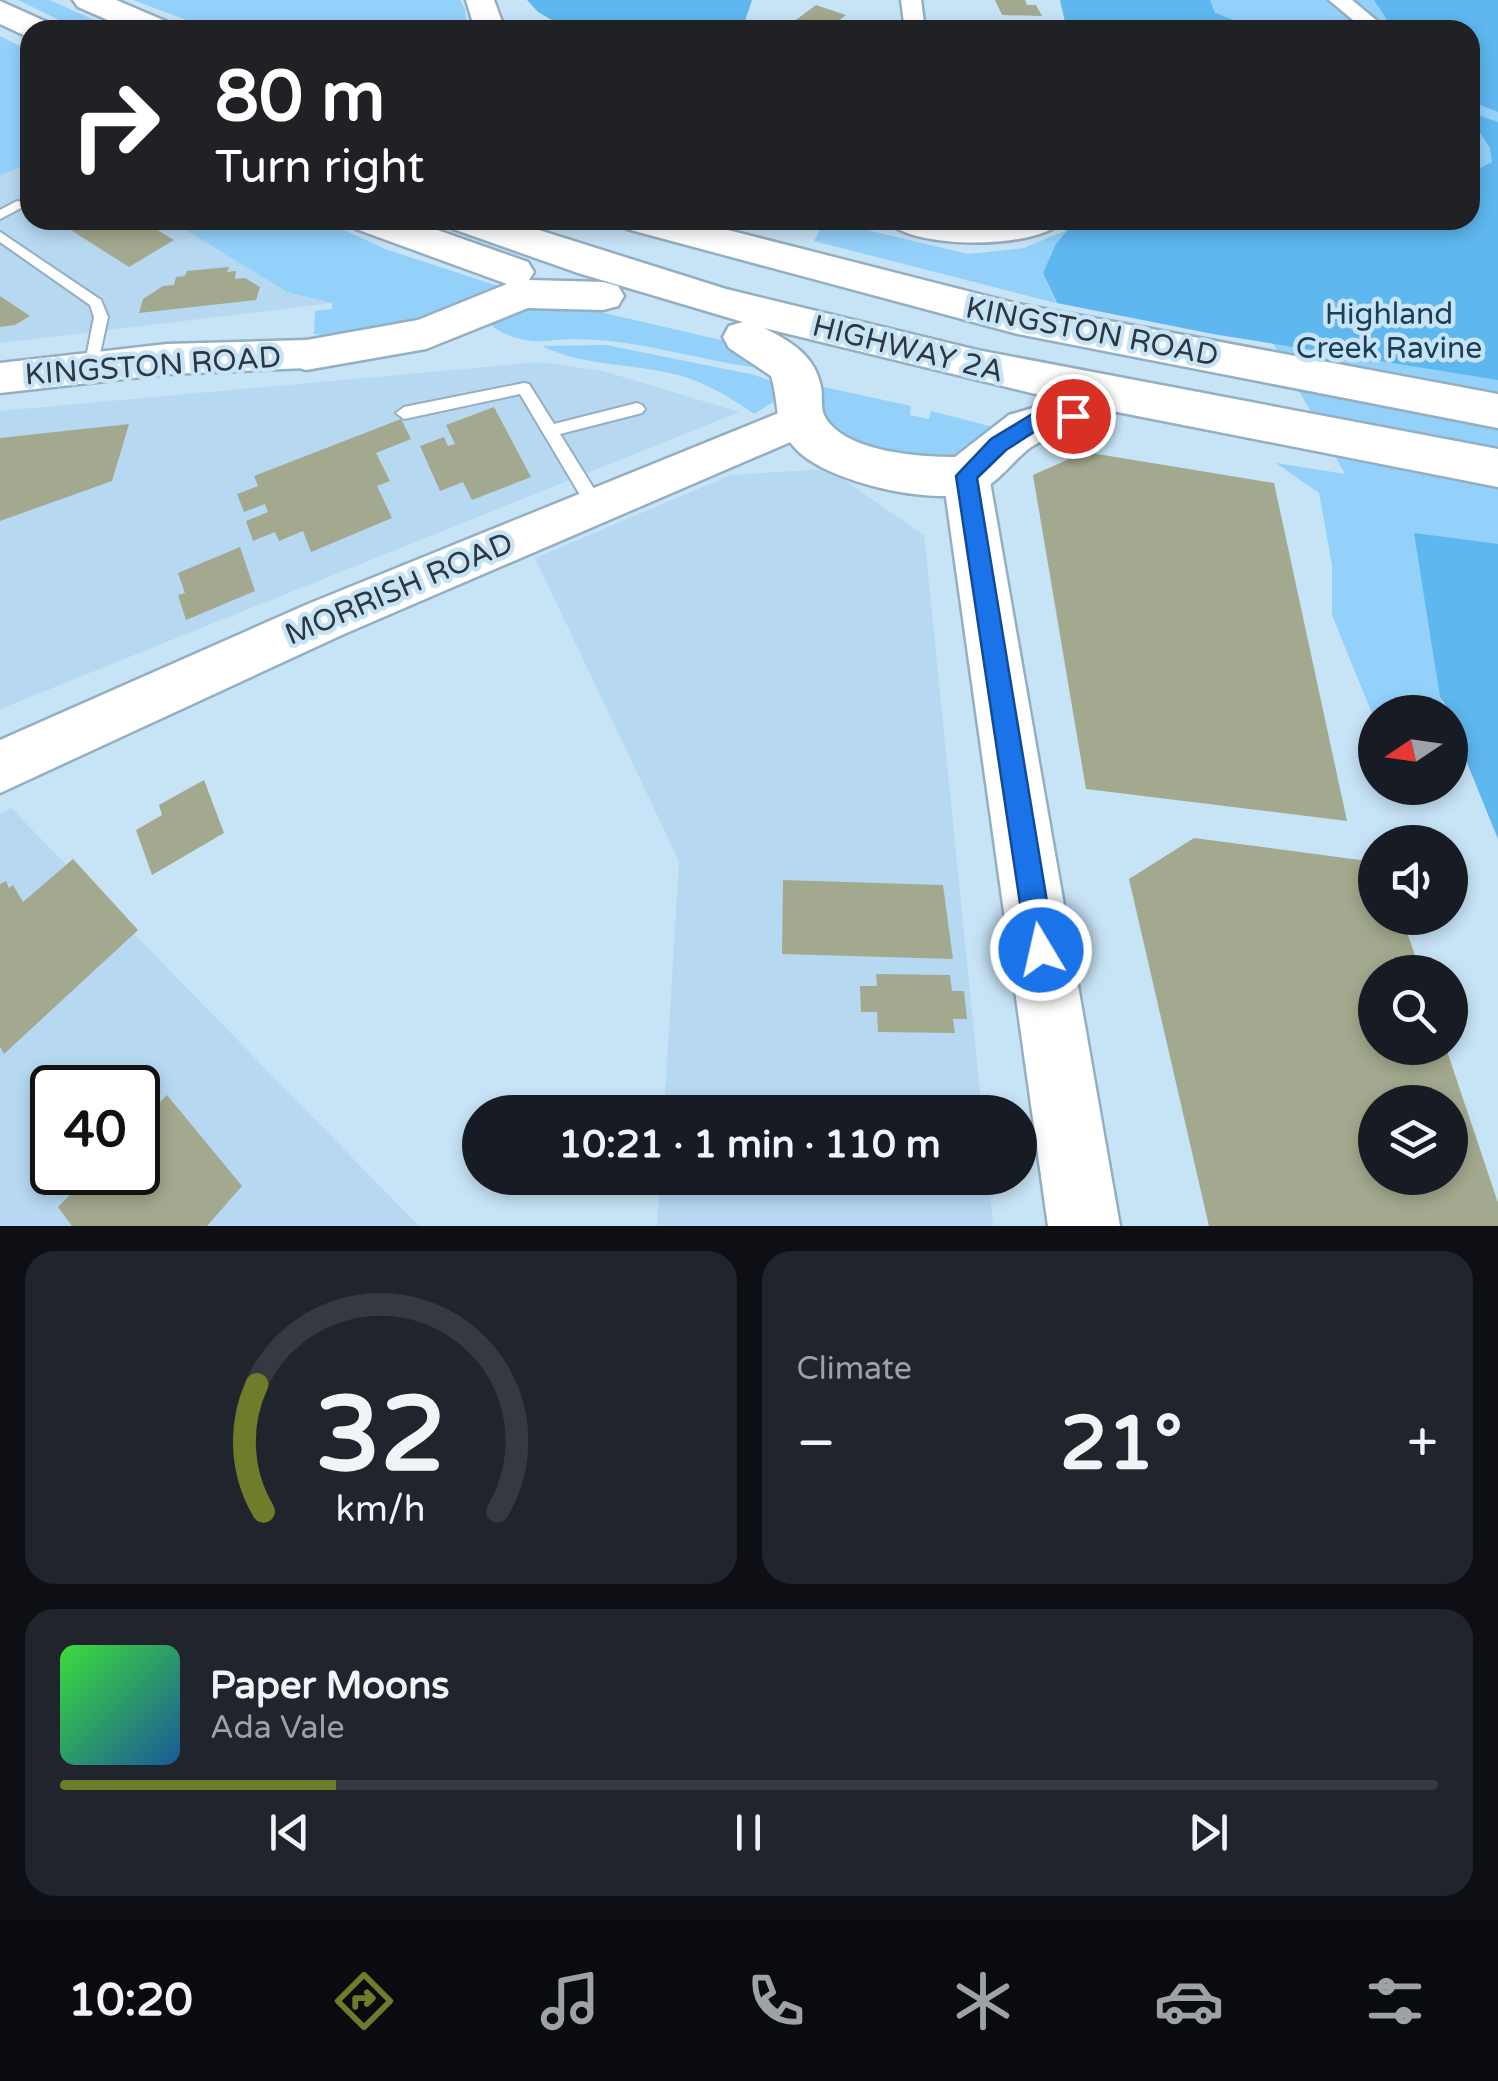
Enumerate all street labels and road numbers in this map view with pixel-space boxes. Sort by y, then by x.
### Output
street label: KINGSTON ROAD [962,289,1222,375]
street label: HIGHWAY 2A [809,307,1007,391]
street label: KINGSTON ROAD [24,339,282,393]
street label: MORRISH ROAD [280,524,518,654]

